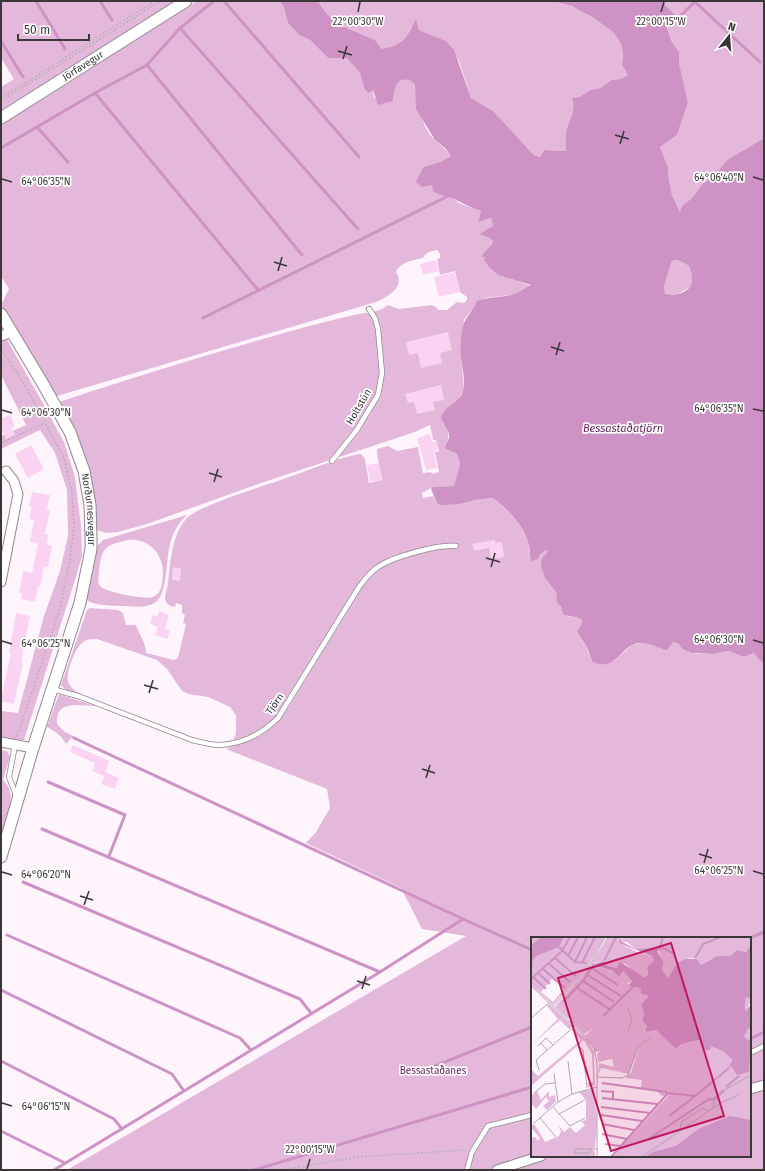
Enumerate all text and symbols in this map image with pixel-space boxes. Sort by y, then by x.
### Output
scale bar [18,16,89,42]
text: 22°00'30"W [332,16,384,28]
text: 22°00'15"W [636,16,687,28]
north arrow [709,16,749,56]
text: N [726,20,737,34]
text: 50 m [24,23,50,37]
street label: Jörfavegur [60,49,106,84]
text: 64°06'40"N [694,172,744,184]
text: 64°06'35"N [21,176,71,188]
street label: Holtstún [343,387,374,427]
text: 64°06'35"N [694,403,744,415]
text: 64°06'30"N [21,407,71,419]
water label: Bessastaðatjörn [583,422,663,435]
street label: Norðurnesvegur [79,472,97,546]
text: 64°06'30"N [694,634,744,646]
text: 64°06'25"N [21,638,71,650]
street label: Tjörn [263,691,287,717]
text: 64°06'25"N [694,865,744,877]
text: 64°06'20"N [21,869,71,881]
inset map [531,937,751,1157]
park label: Bessastaðanes [400,1064,467,1077]
text: 64°06'15"N [22,1101,70,1113]
text: 22°00'15"W [285,1144,336,1156]

